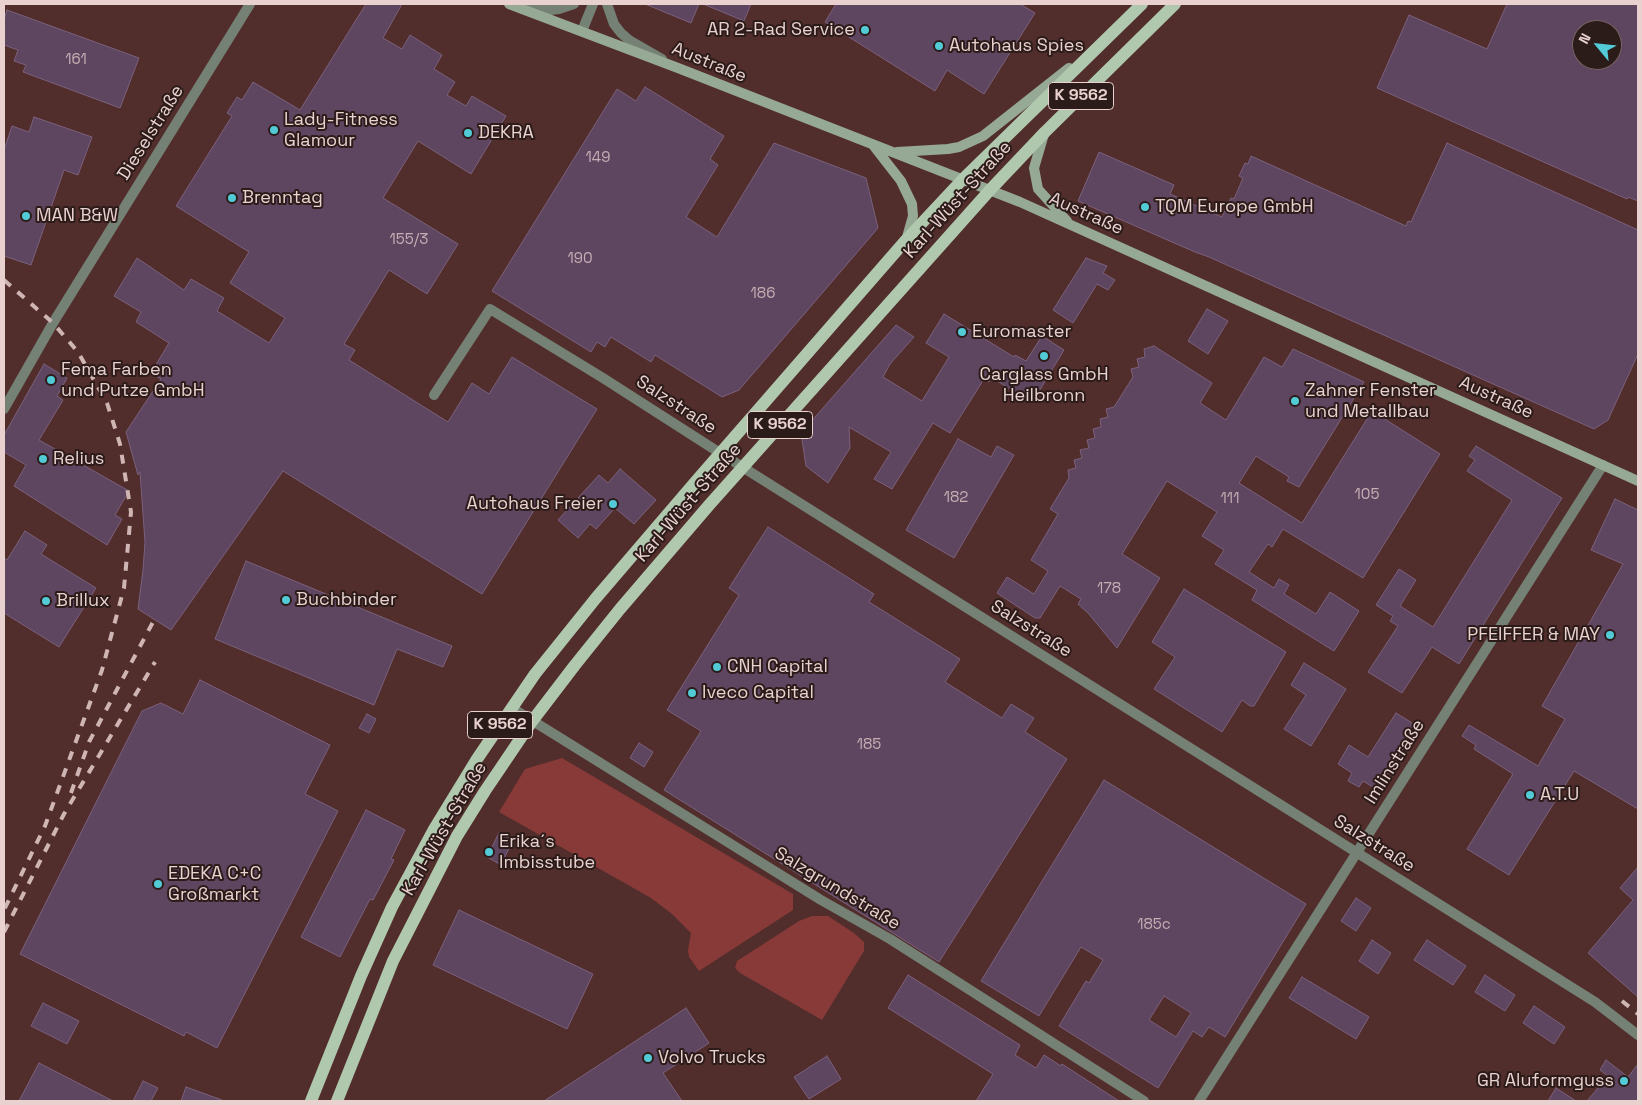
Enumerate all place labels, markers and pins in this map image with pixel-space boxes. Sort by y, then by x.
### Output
place label: AR 2-Rad Service [707,19,855,41]
marker: AR 2-Rad Service [859,24,871,36]
place label: Autohaus Spies [949,35,1084,57]
marker: Autohaus Spies [933,40,945,52]
place label: Lady-Fitness Glamour [284,109,398,152]
place label: DEKRA [478,122,534,144]
marker: Lady-Fitness Glamour [268,124,280,136]
marker: DEKRA [462,127,474,139]
place label: Brenntag [242,187,323,209]
marker: Brenntag [226,192,238,204]
place label: TQM Europe GmbH [1155,196,1314,218]
marker: TQM Europe GmbH [1139,201,1151,213]
place label: MAN B&W [36,205,118,227]
marker: MAN B&W [20,210,32,222]
place label: Euromaster [972,321,1071,343]
marker: Euromaster [956,326,968,338]
marker: Carglass GmbH Heilbronn [1038,350,1050,362]
place label: Fema Farben und Putze GmbH [61,359,204,402]
place label: Carglass GmbH Heilbronn [980,364,1108,406]
marker: Fema Farben und Putze GmbH [45,374,57,386]
place label: Zahner Fenster und Metallbau [1305,380,1436,422]
marker: Zahner Fenster und Metallbau [1289,395,1301,407]
place label: Relius [53,448,104,470]
marker: Relius [37,453,49,465]
place label: Autohaus Freier [467,493,603,515]
marker: Autohaus Freier [607,498,619,510]
place label: Buchbinder [296,589,397,611]
place label: Brillux [56,590,110,612]
marker: Buchbinder [280,594,292,606]
marker: Brillux [40,595,52,607]
place label: PFEIFFER & MAY [1467,624,1600,646]
marker: PFEIFFER & MAY [1604,629,1616,641]
place label: CNH Capital [727,656,828,678]
marker: CNH Capital [711,661,723,673]
place label: Iveco Capital [702,682,814,704]
marker: Iveco Capital [686,687,698,699]
place label: A.T.U [1540,784,1579,806]
marker: A.T.U [1524,789,1536,801]
place label: Erika´s Imbisstube [499,831,595,874]
marker: Erika´s Imbisstube [483,846,495,858]
place label: EDEKA C+C Großmarkt [168,863,261,906]
marker: EDEKA C+C Großmarkt [152,878,164,890]
place label: Volvo Trucks [658,1047,766,1069]
marker: Volvo Trucks [642,1052,654,1064]
place label: GR Aluformguss [1477,1070,1614,1092]
marker: GR Aluformguss [1618,1075,1630,1087]

